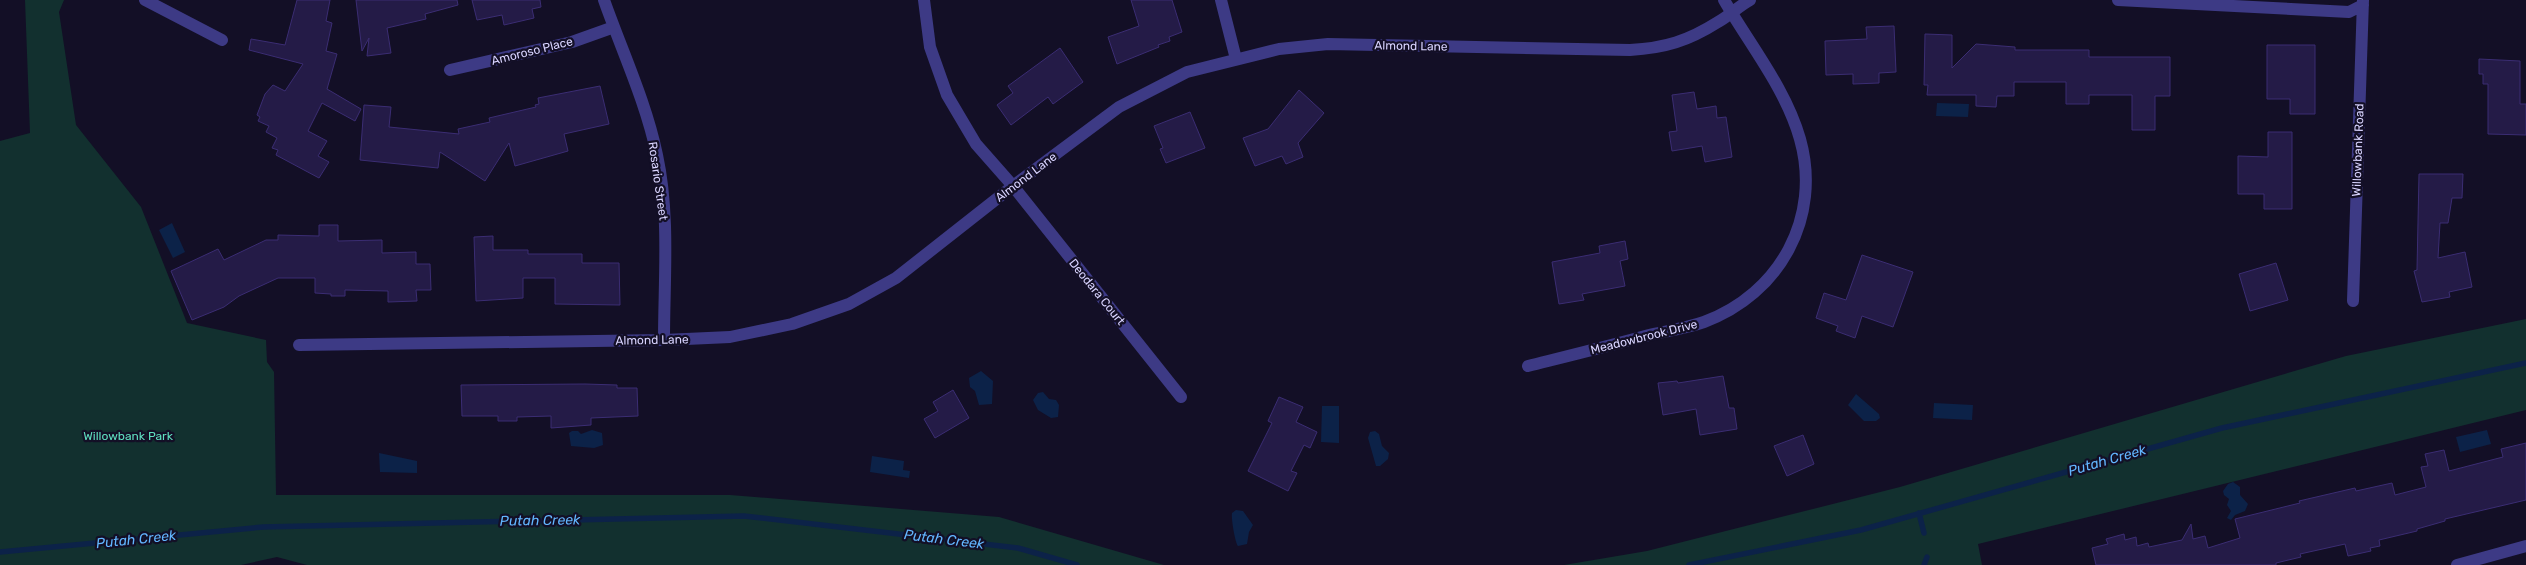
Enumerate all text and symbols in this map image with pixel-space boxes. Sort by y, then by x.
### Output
street label: Amoroso Place [490,34,574,68]
street label: Almond Lane [1374,38,1448,54]
street label: Willowbank Road [2349,103,2367,197]
street label: Rosario Street [646,141,670,222]
street label: Almond Lane [993,149,1060,205]
street label: Deodara Court [1066,256,1128,328]
street label: Meadowbrook Drive [1589,317,1699,357]
street label: Almond Lane [615,332,689,348]
park label: Willowbank Park [83,429,174,443]
water label: Putah Creek [2066,441,2149,480]
water label: Putah Creek [500,511,581,530]
water label: Putah Creek [903,526,986,553]
water label: Putah Creek [95,527,178,552]

